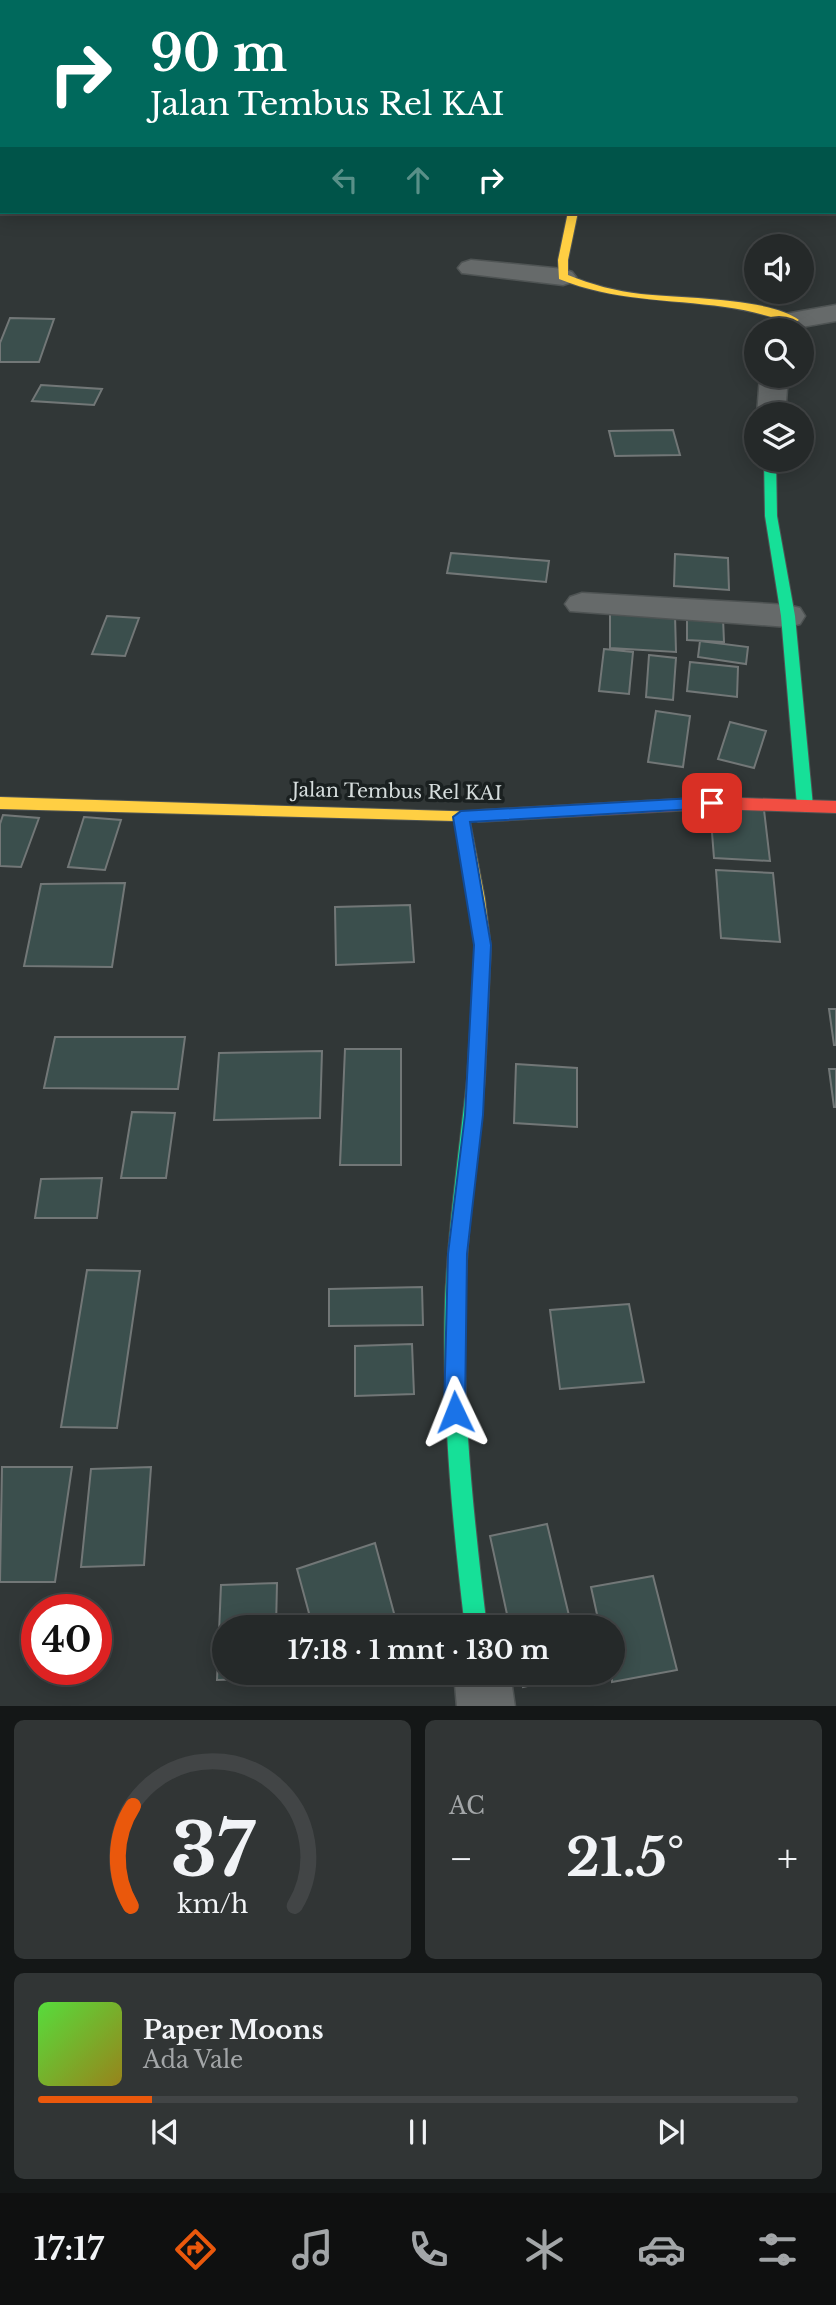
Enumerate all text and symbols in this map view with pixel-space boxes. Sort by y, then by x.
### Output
text: 90 m [150,23,287,84]
icon: right [35,28,126,119]
text: Jalan Tembus Rel KAI [150,84,505,124]
icon: left [326,161,364,199]
icon: ahead [399,161,437,199]
icon: right [472,161,510,199]
map controls [744,234,814,472]
button: sound [744,234,814,304]
button: search [744,318,814,388]
button: layers [744,402,814,472]
pin [682,773,742,833]
street label: Jalan Tembus Rel KAI [289,778,503,805]
icon: arrive [693,784,731,822]
position arrow [418,1375,492,1449]
speed limit sign: 40 [21,1594,112,1685]
text: 17:18 · 1 mnt · 130 m [288,1634,549,1666]
text: AC [449,1792,485,1820]
text: 37 [171,1805,256,1896]
text: 21.5° [566,1826,684,1890]
text: − [449,1835,473,1882]
text: + [777,1835,798,1882]
text: km/h [177,1888,248,1919]
text: Paper Moons [143,2014,324,2046]
text: Ada Vale [143,2046,243,2074]
icon: previous [146,2113,184,2151]
icon: pause [399,2113,437,2151]
icon: next [652,2113,690,2151]
icon: directions [171,2225,220,2274]
icon: music [288,2225,337,2274]
icon: phone [404,2225,453,2274]
icon: climate [520,2225,569,2274]
icon: car [637,2225,686,2274]
icon: filters [753,2225,802,2274]
text: 17:17 [34,2229,104,2269]

